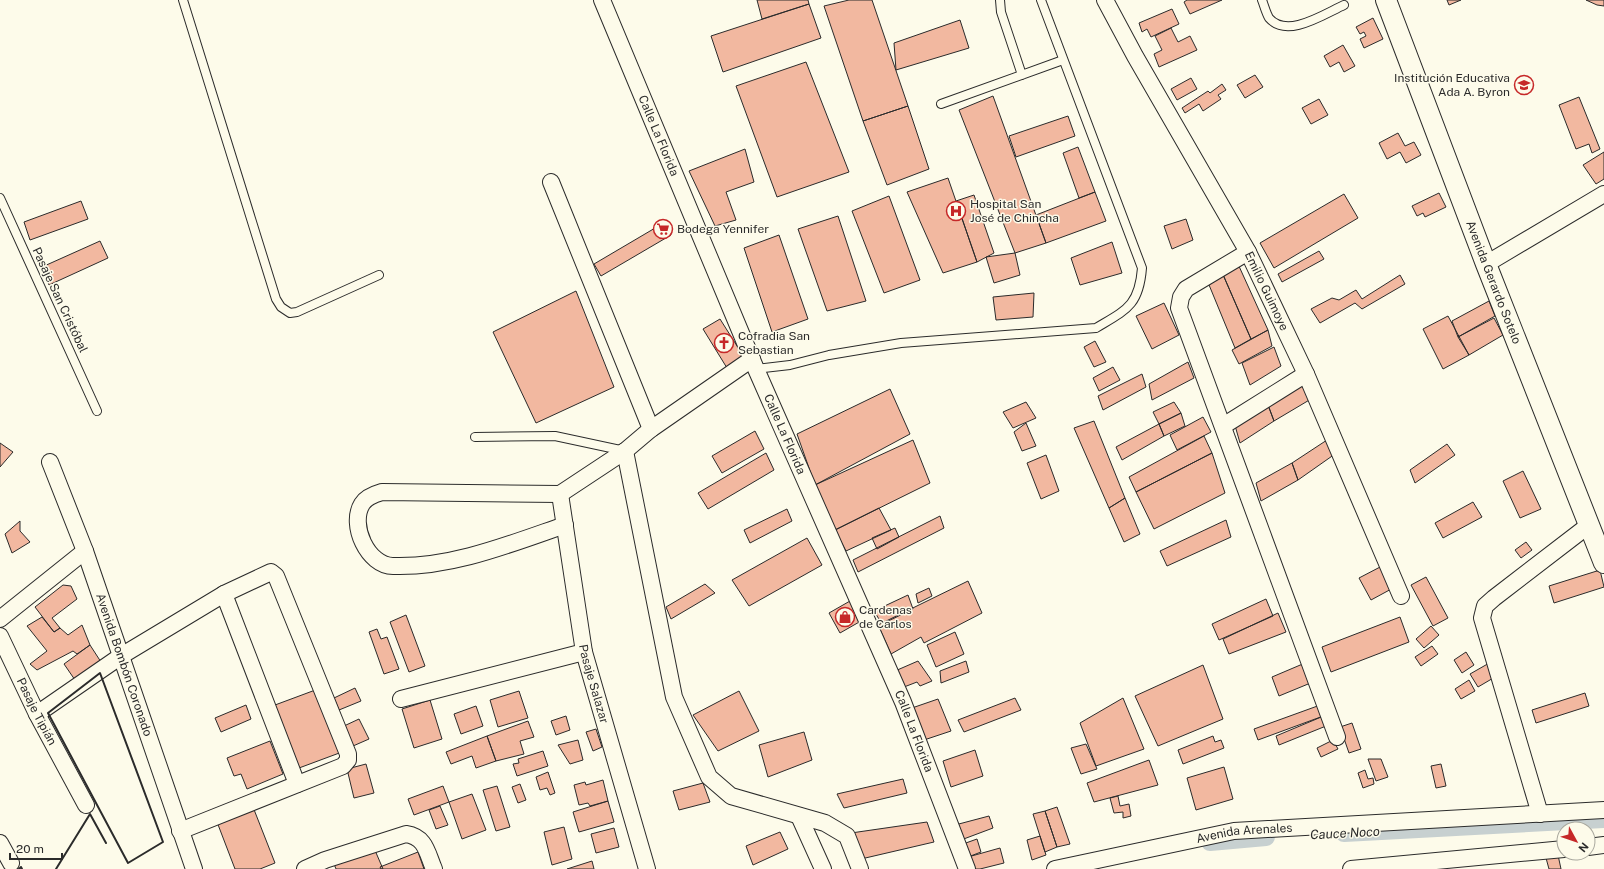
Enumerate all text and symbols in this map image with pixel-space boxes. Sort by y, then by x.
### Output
place label: Institución Educativa Ada A. Byron [1394,71,1510,99]
school or university icon: Institución Educativa Ada A. Byron [1513,74,1535,96]
street label: Calle La Florida [636,93,682,178]
place label: Hospital San José de Chincha [970,197,1059,225]
hospital icon: Hospital San José de Chincha [945,200,967,222]
supermarket icon: Bodega Yennifer [652,218,674,240]
street label: Avenida Gerardo Sotelo [1463,219,1524,346]
place label: Bodega Yennifer [677,222,769,236]
street label: Pasaje San Cristóbal [29,245,91,355]
street label: Emilio Guimoye [1242,249,1291,333]
place label: Cofradia San Sebastian [738,329,810,357]
church icon: Cofradia San Sebastian [713,332,735,354]
street label: Calle La Florida [761,392,809,476]
street label: Avenida Bombón Coronado [93,592,155,738]
place label: Cardenas de Carlos [859,603,912,631]
shop icon: Cardenas de Carlos [834,606,856,628]
street label: Pasaje Salazar [576,643,611,725]
street label: Pasaje Tipián [14,676,60,748]
street label: Calle La Florida [892,688,936,774]
street label: Avenida Arenales [1195,821,1293,846]
north arrow [1556,821,1596,861]
water label: Cauce Noco [1310,824,1380,842]
scale bar [10,835,62,861]
text: N [1576,840,1591,855]
text: 20 m [16,842,44,856]

